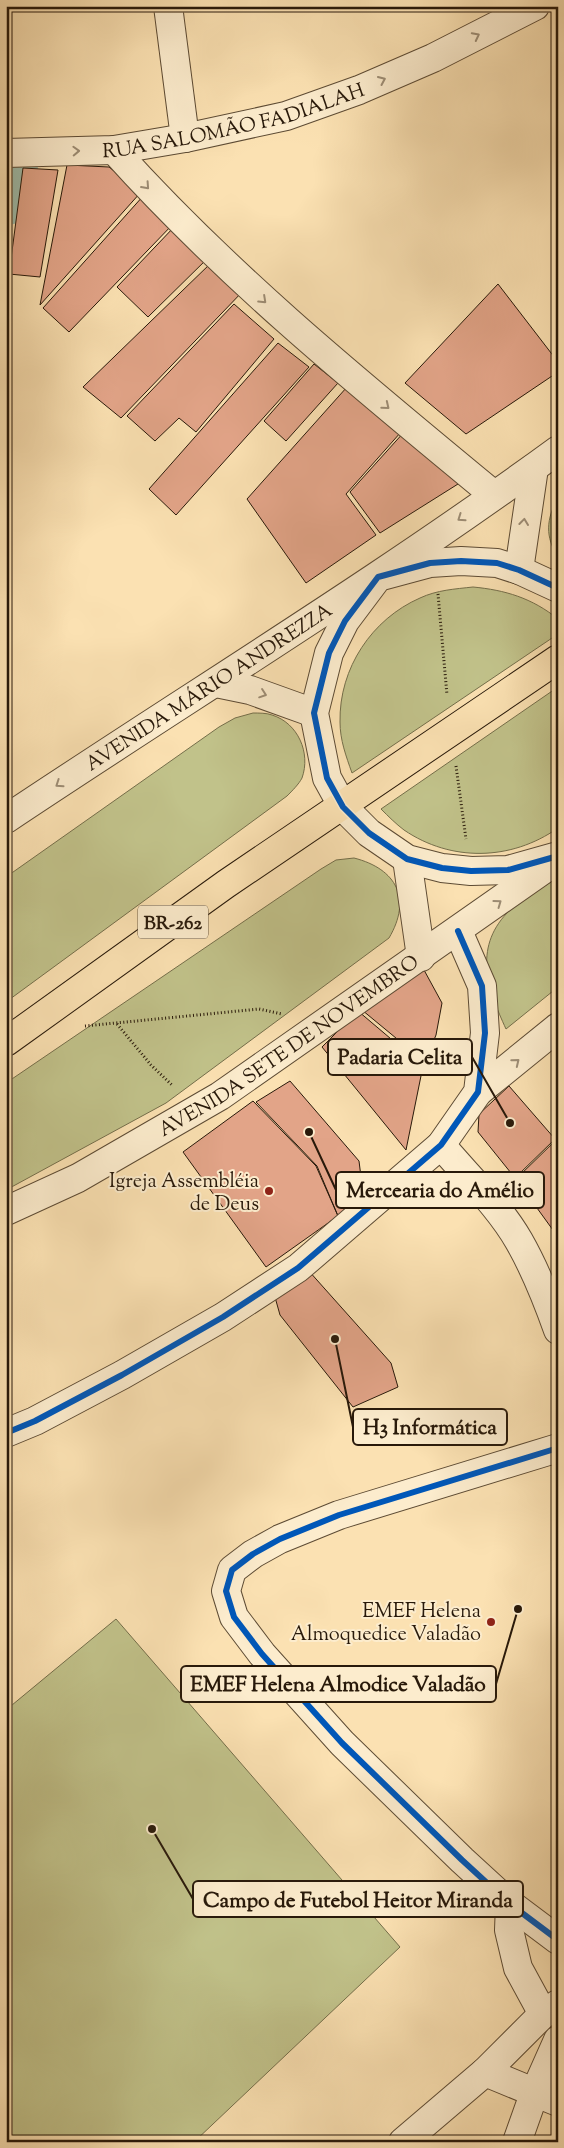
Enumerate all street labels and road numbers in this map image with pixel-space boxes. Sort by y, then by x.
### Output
street label: RUA SALOMÃO FADIALAH [102,77,369,167]
street label: AVENIDA MÁRIO ANDREZZA [80,597,339,780]
road number: BR-262 [138,906,208,939]
street label: AVENIDA SETE DE NOVEMBRO [154,949,426,1146]

